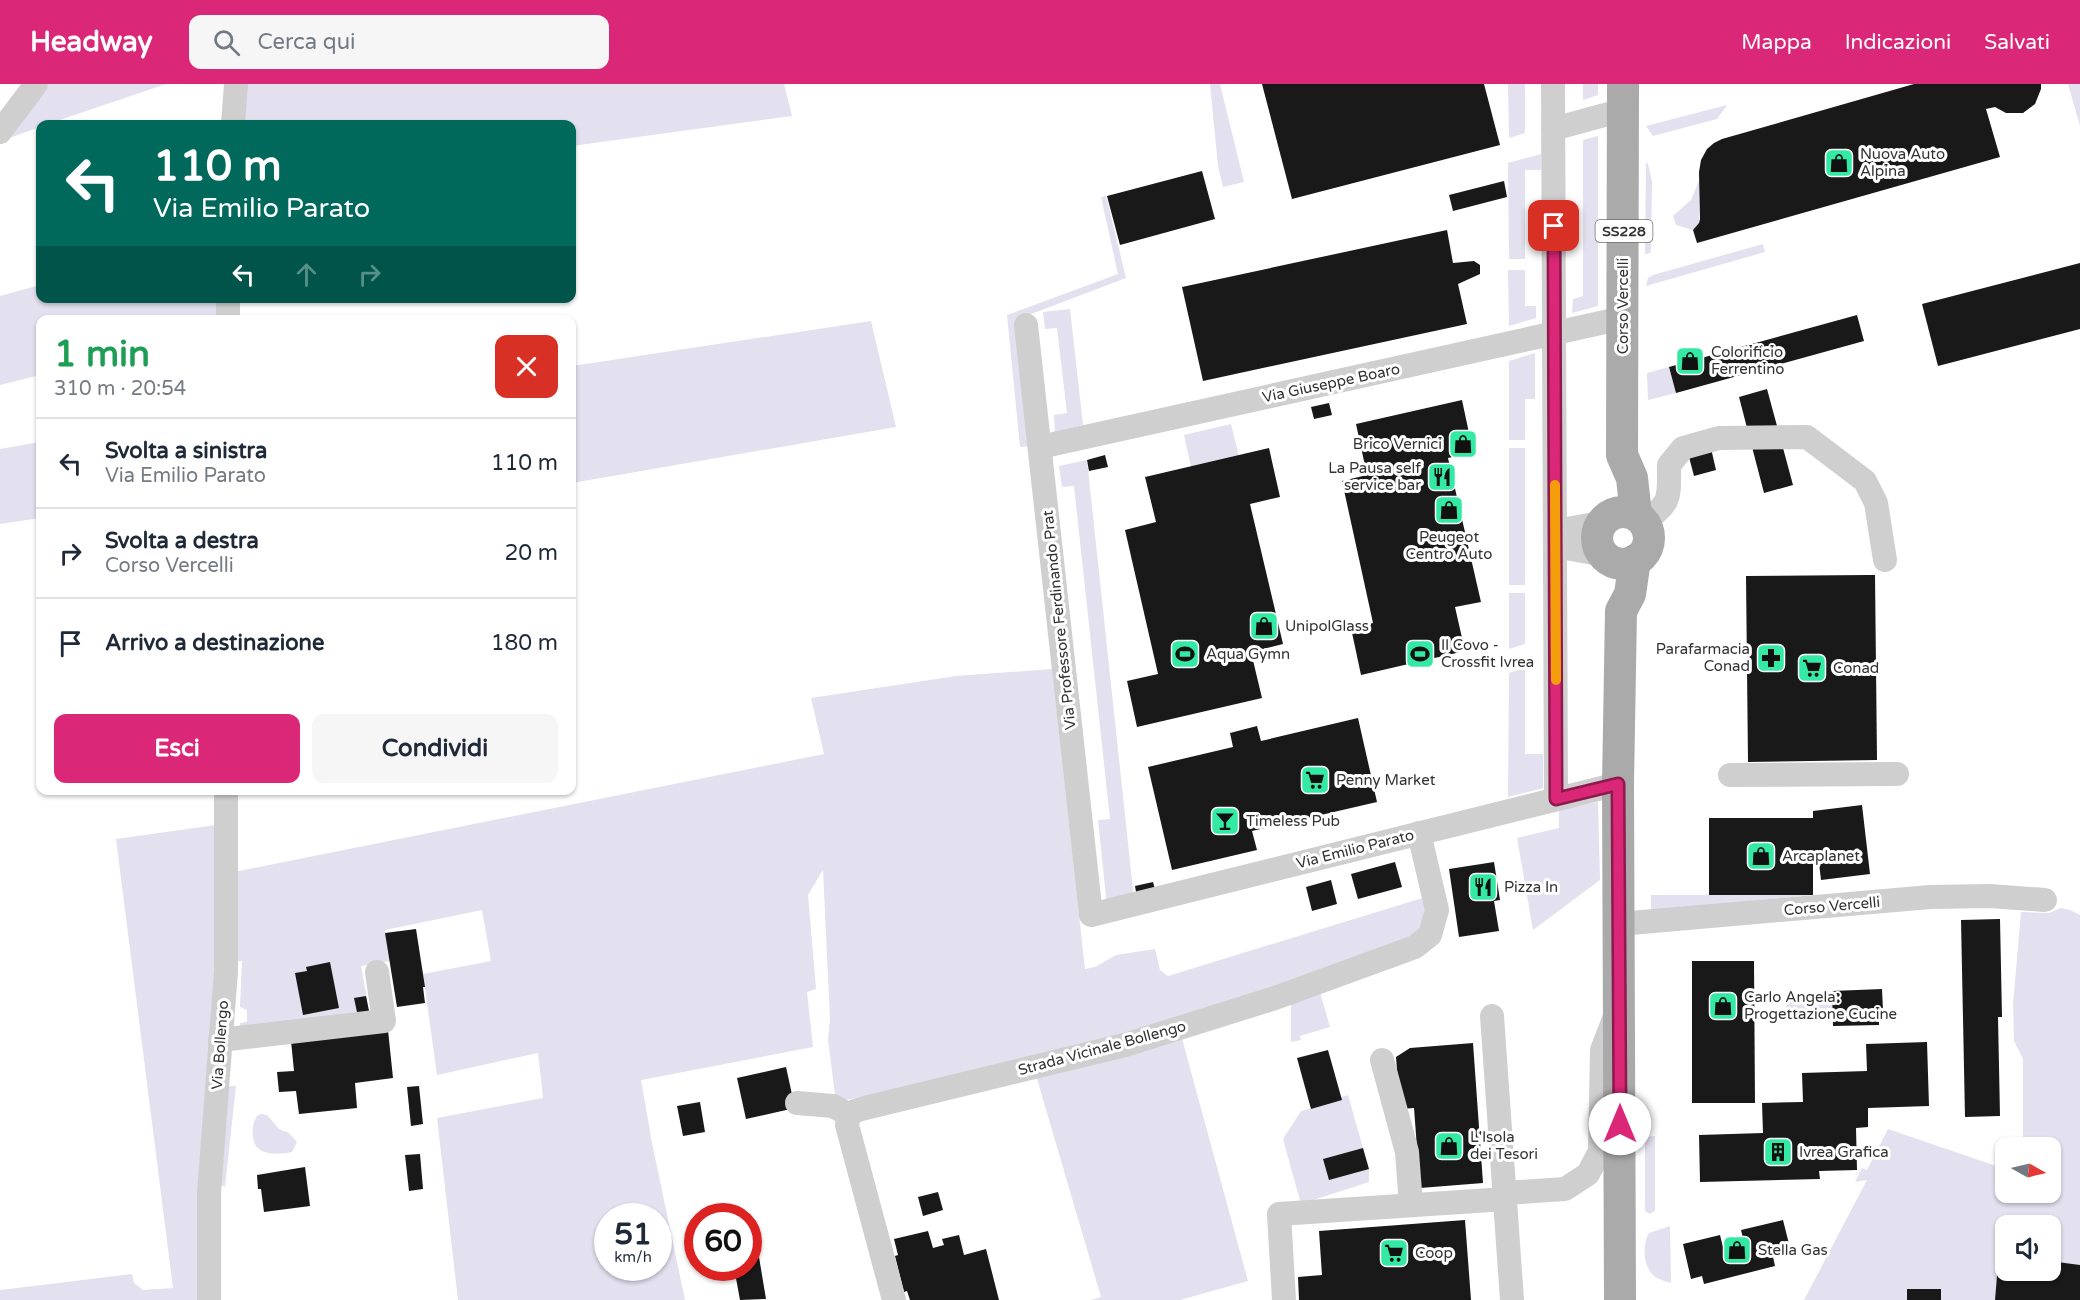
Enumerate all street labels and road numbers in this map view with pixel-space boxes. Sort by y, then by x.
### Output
road number: SS228 [1596,220,1652,242]
street label: Corso Vercelli [1614,258,1632,354]
street label: Via Giuseppe Boaro [1261,360,1401,406]
street label: Via Professore Ferdinando Prat [1038,509,1079,731]
street label: Via Emilio Parato [1294,826,1416,872]
street label: Corso Vercelli [1783,893,1881,919]
street label: Via Bollengo [208,1000,232,1090]
street label: Strada Vicinale Bollengo [1016,1017,1188,1079]

